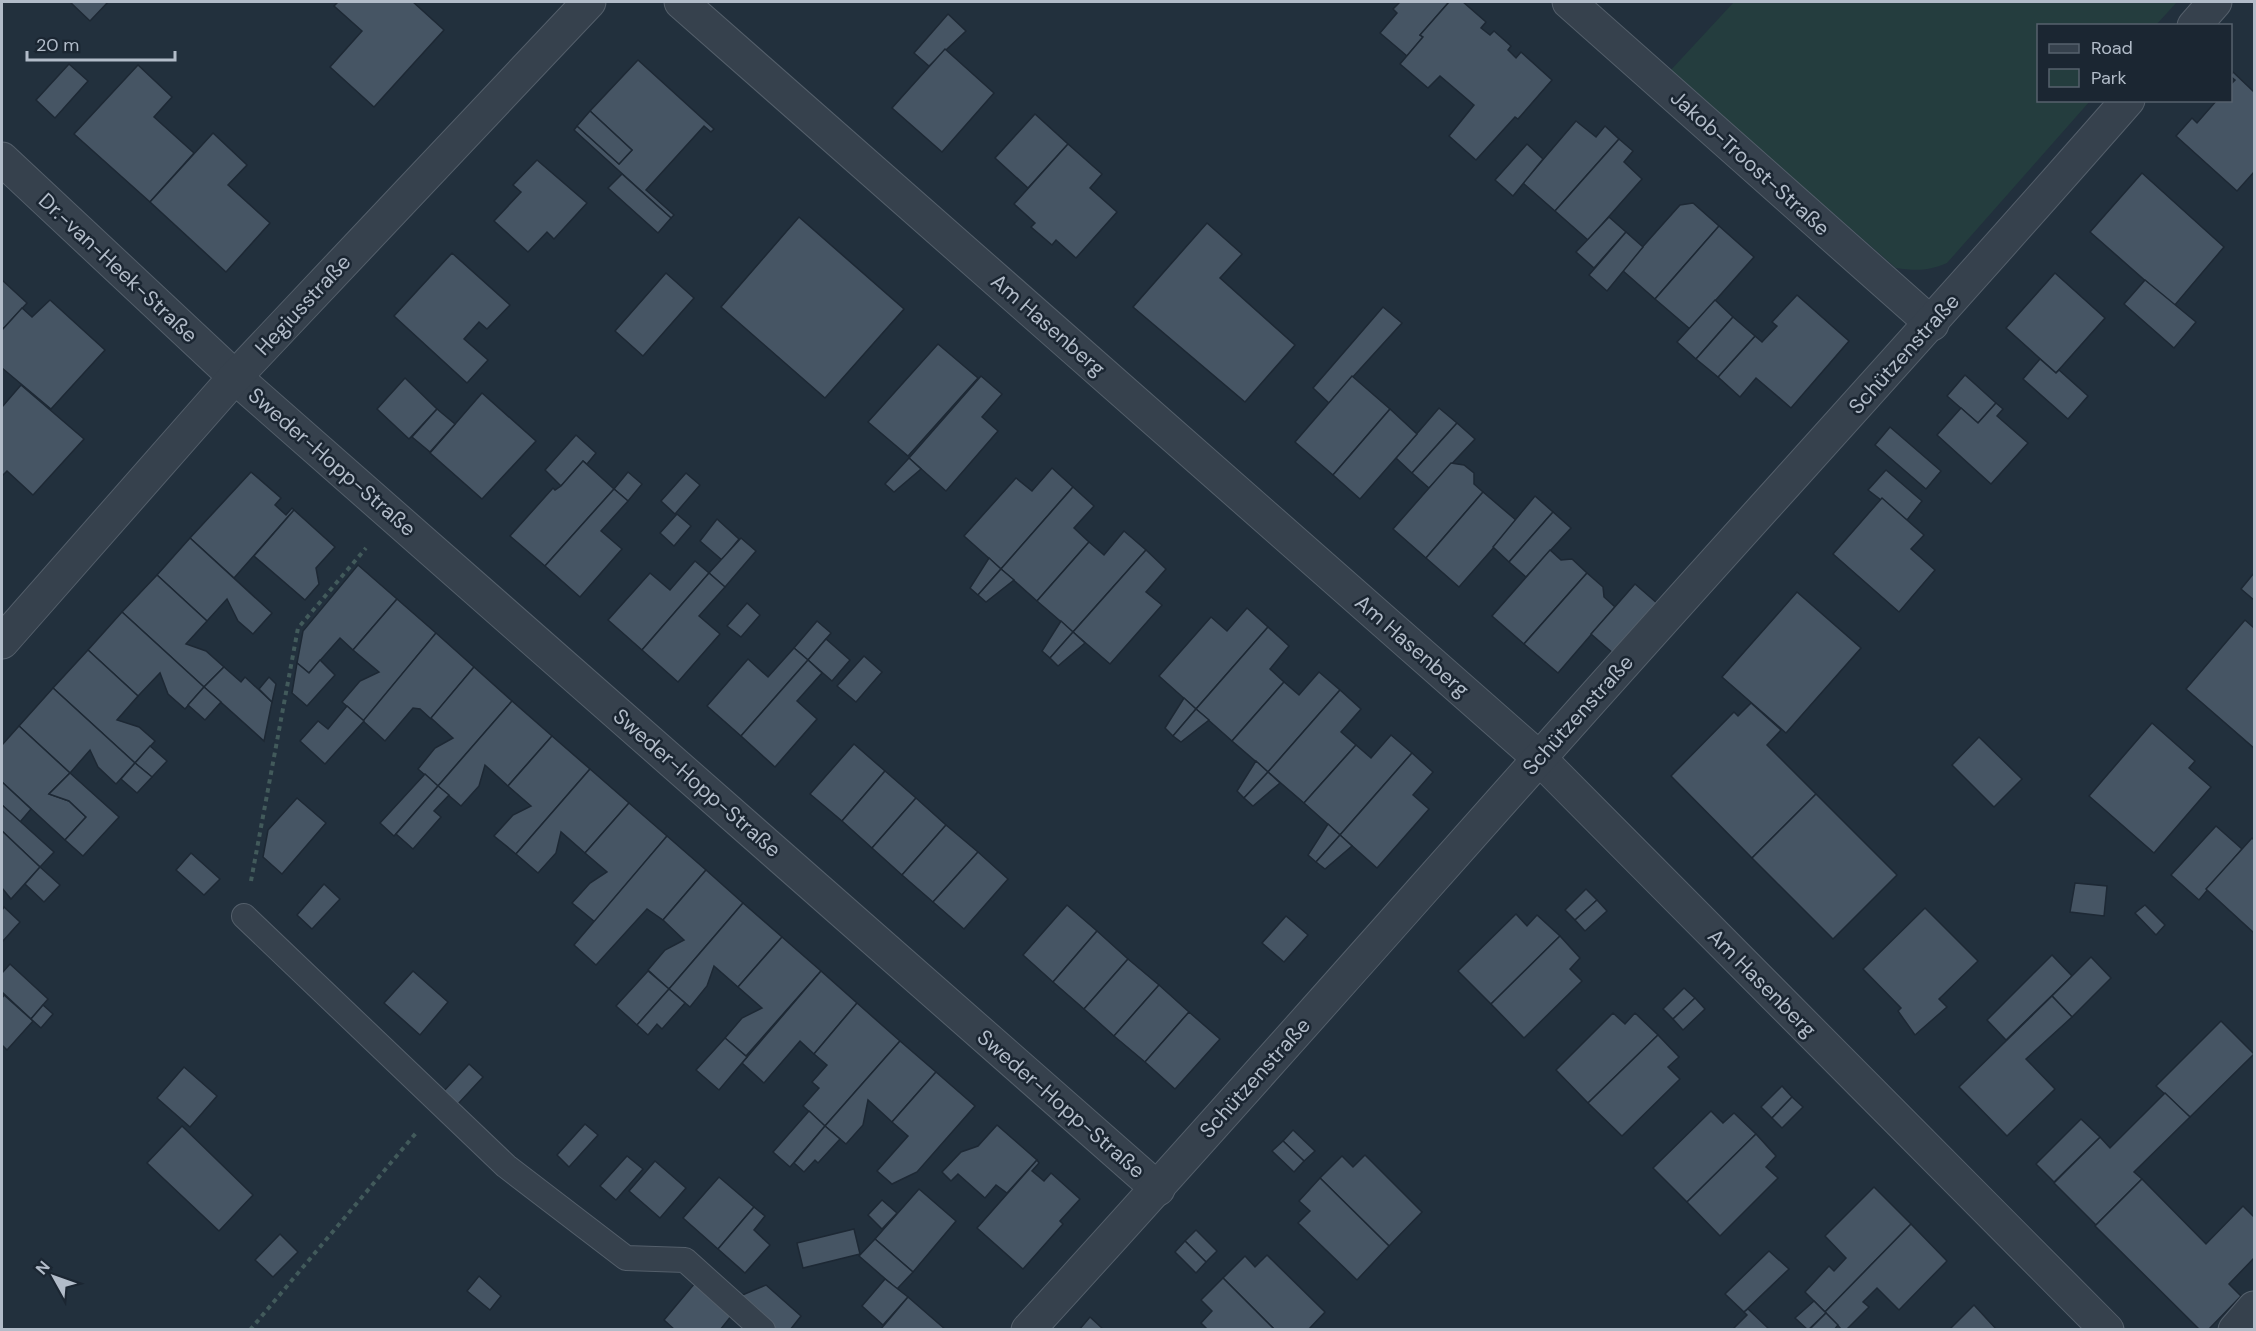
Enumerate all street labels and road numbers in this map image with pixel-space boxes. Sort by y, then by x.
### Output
street label: Jakob-Troost-Straße [1664,84,1836,242]
street label: Dr.-van-Heek-Straße [33,187,203,349]
street label: Hegiusstraße [249,248,357,362]
street label: Am Hasenberg [985,268,1111,383]
street label: Schützenstraße [1842,288,1966,420]
street label: Sweder-Hopp-Straße [242,381,422,543]
street label: Am Hasenberg [1349,589,1475,704]
street label: Schützenstraße [1516,649,1640,781]
street label: Sweder-Hopp-Straße [607,702,787,864]
street label: Am Hasenberg [1702,923,1823,1044]
street label: Schützenstraße [1193,1012,1317,1144]
street label: Sweder-Hopp-Straße [971,1023,1151,1185]

